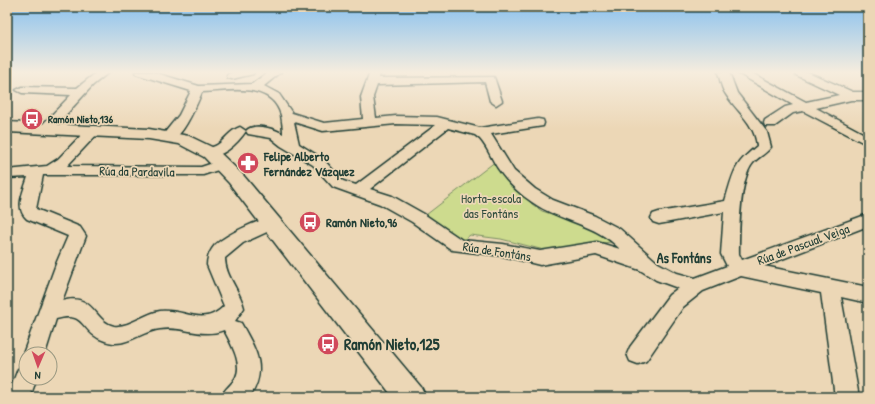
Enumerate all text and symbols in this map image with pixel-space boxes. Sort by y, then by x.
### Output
bus stop icon: Ramón Nieto,136 [19,106,45,132]
place label: Ramón Nieto,136 [48,112,114,126]
place label: Felipe Alberto Fernández Vázquez [263,147,355,181]
pharmacy icon: Felipe Alberto Fernández Vázquez [235,150,261,176]
street label: Rúa da Pardavila [99,161,175,181]
park label: Horta-escola das Fontáns [461,189,521,222]
bus stop icon: Ramón Nieto,96 [297,209,323,235]
place label: Ramón Nieto,96 [326,213,398,231]
street label: Rúa de Pascual Veiga [754,219,852,269]
street label: Rúa de Fontáns [462,237,532,265]
district label: As Fontáns [657,248,712,267]
bus stop icon: Ramón Nieto,125 [315,331,341,357]
place label: Ramón Nieto,125 [344,333,440,355]
north arrow [18,346,58,386]
text: N [34,369,41,383]

